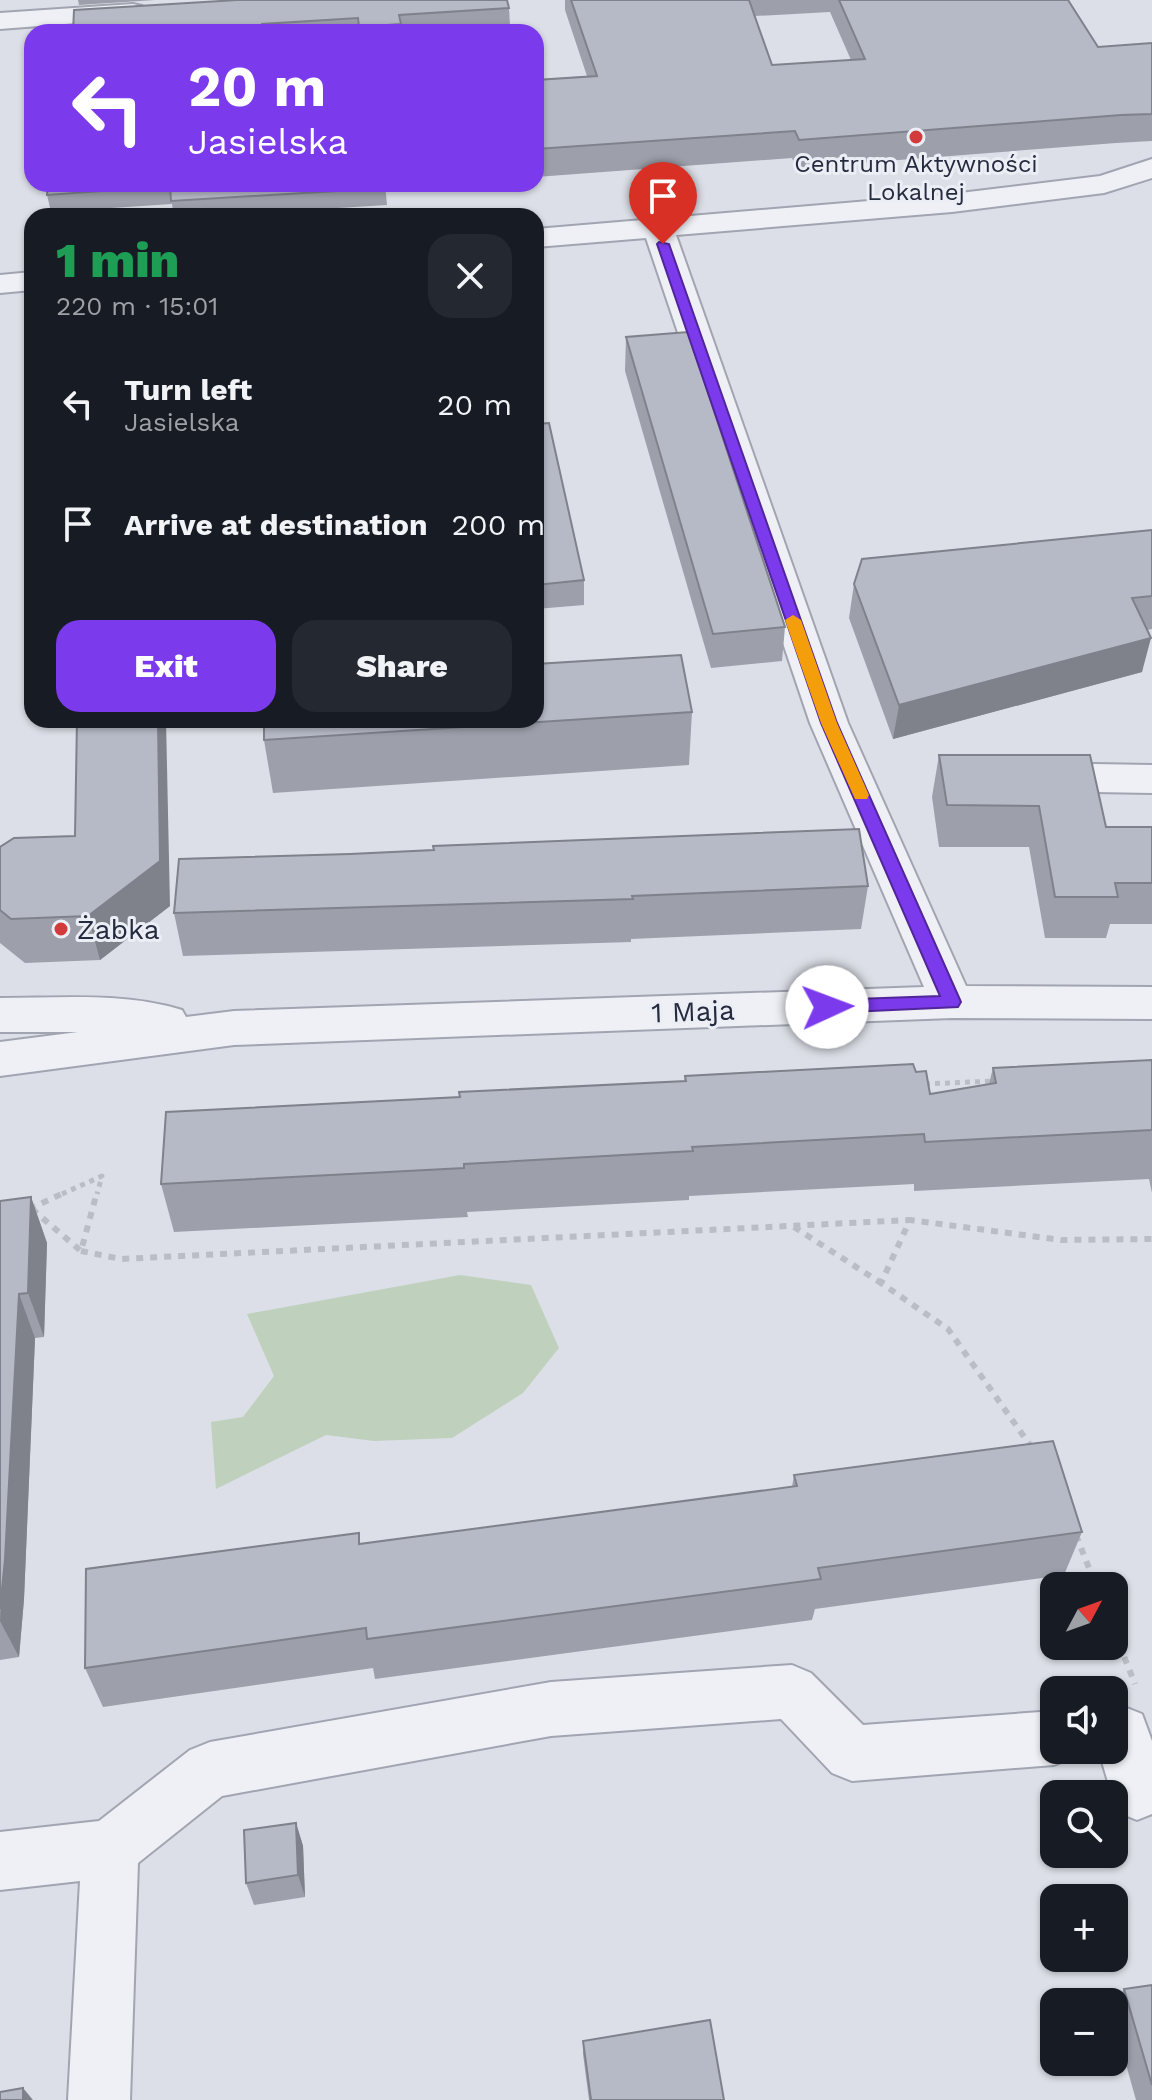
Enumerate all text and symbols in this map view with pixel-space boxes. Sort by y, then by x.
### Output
text: 20 m [188,54,326,120]
icon: left [56,56,160,160]
text: Jasielska [188,121,348,163]
marker: Centrum Aktywności Lokalnej [907,128,925,146]
place label: Centrum Aktywności Lokalnej [794,150,1038,206]
pin [629,162,697,244]
icon: arrive [641,174,685,218]
text: 1 min [56,232,179,289]
button: close [428,234,512,318]
text: 220 m · 15:01 [56,291,219,321]
text: Turn left [124,372,252,407]
icon: left [56,382,100,426]
text: 20 m [437,387,512,422]
text: Jasielska [124,407,239,437]
icon: arrive [56,502,100,546]
text: Arrive at destination [124,507,428,542]
text: 200 m [452,507,545,542]
button: Exit [56,620,276,712]
button: Share [292,620,512,712]
place label: Żabka [77,913,160,946]
marker: Żabka [52,920,70,938]
position arrow [785,965,869,1049]
street label: 1 Maja [651,994,735,1029]
north arrow [1040,1572,1128,1660]
map controls [1040,1572,1128,2076]
button: sound [1040,1676,1128,1764]
button: search [1040,1780,1128,1868]
button: + [1040,1884,1128,1972]
button: − [1040,1988,1128,2076]

